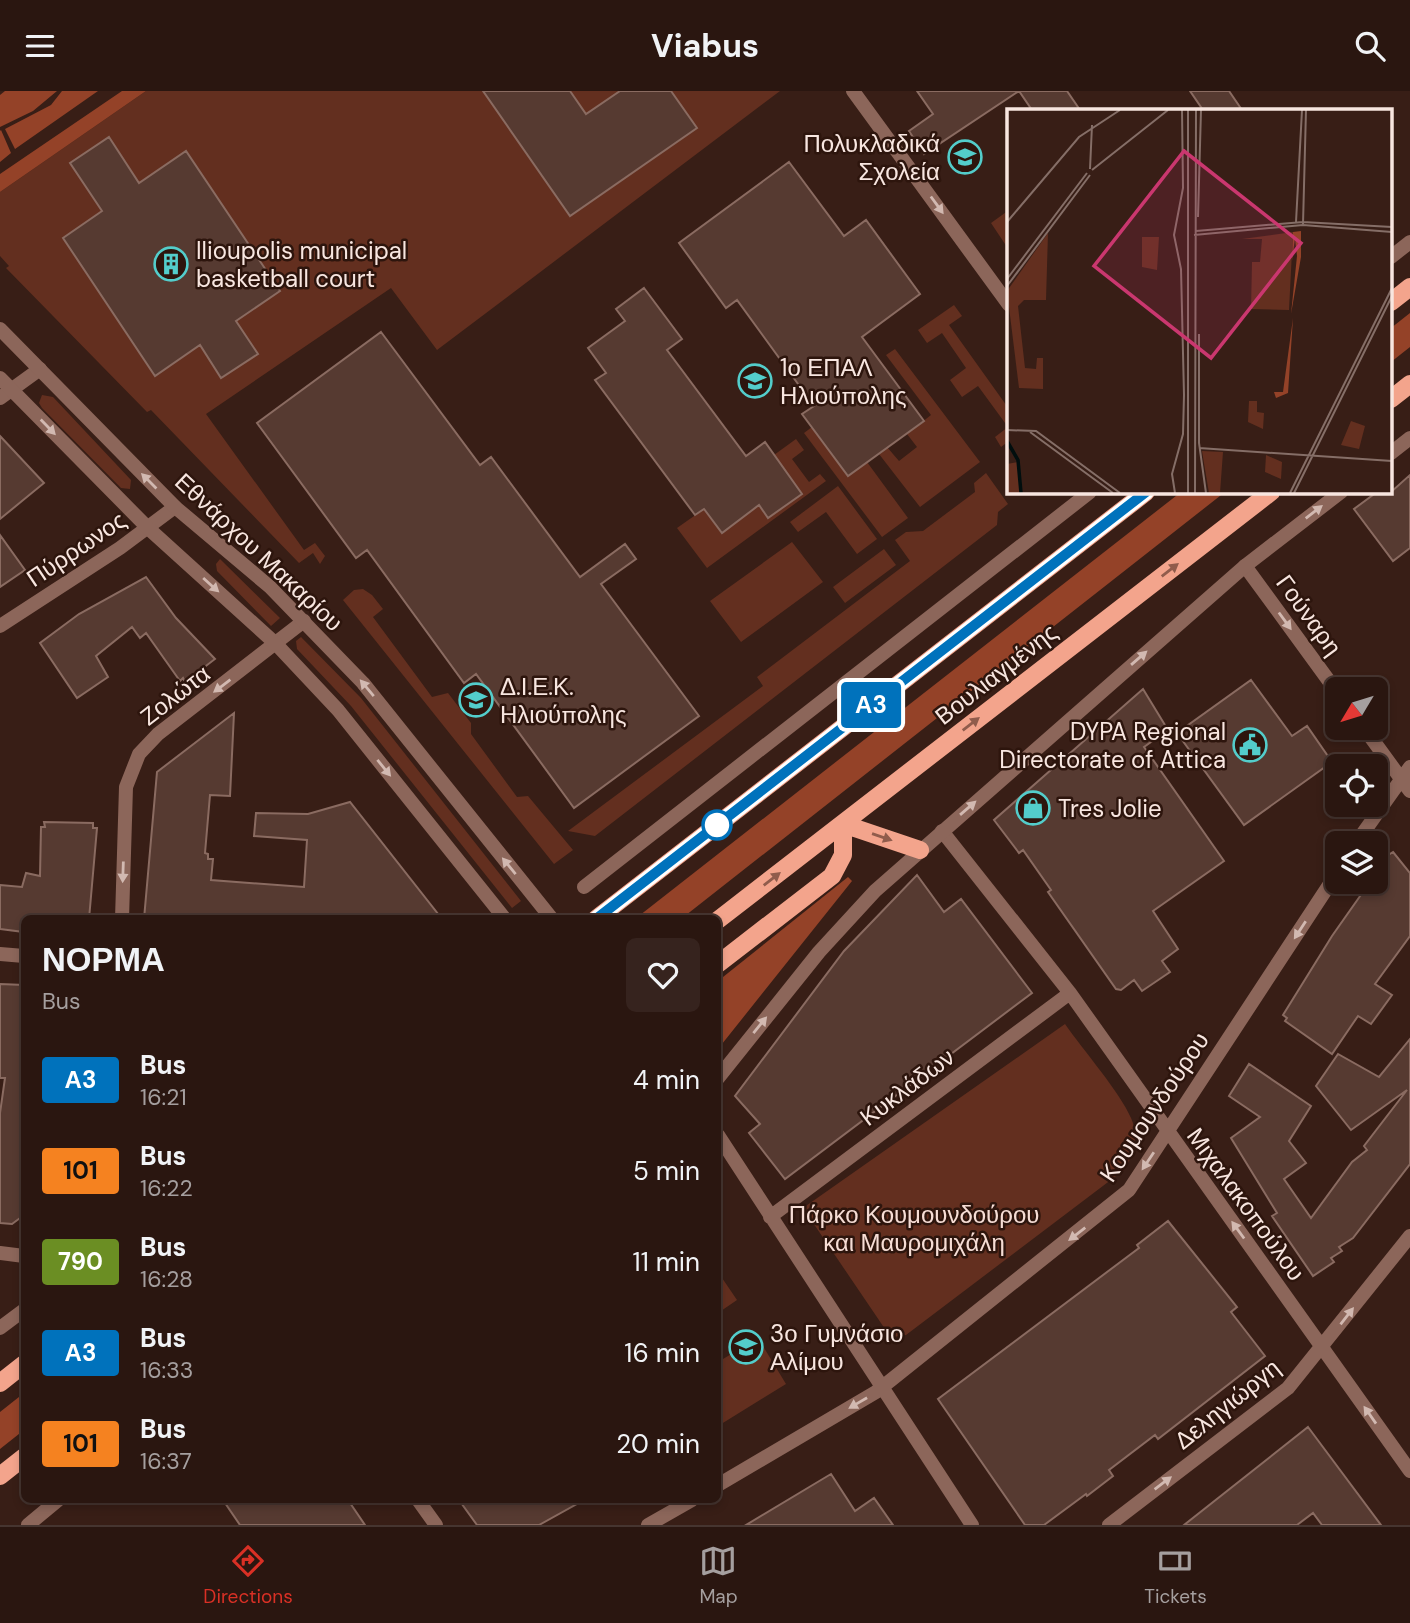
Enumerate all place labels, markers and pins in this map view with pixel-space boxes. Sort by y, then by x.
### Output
place label: Πολυκλαδικά Σχολεία [803,128,940,187]
school or university icon: Πολυκλαδικά Σχολεία [946,138,984,176]
place label: Ilioupolis municipal basketball court [196,235,407,294]
building icon: Ilioupolis municipal basketball court [152,245,190,283]
place label: 1ο ΕΠΑΛ Ηλιούπολης [780,352,906,411]
school or university icon: 1ο ΕΠΑΛ Ηλιούπολης [736,362,774,400]
place label: Δ.Ι.Ε.Κ. Ηλιούπολης [500,671,626,730]
school or university icon: Δ.Ι.Ε.Κ. Ηλιούπολης [457,681,495,719]
place label: DYPA Regional Directorate of Attica [999,716,1226,775]
public building icon: DYPA Regional Directorate of Attica [1231,726,1269,764]
shop icon: Tres Jolie [1014,789,1052,827]
place label: Tres Jolie [1058,793,1162,824]
unlabelled marker [702,810,732,840]
place label: 3ο Γυμνάσιο Αλίμου [770,1318,903,1377]
school or university icon: 3ο Γυμνάσιο Αλίμου [727,1328,765,1366]

